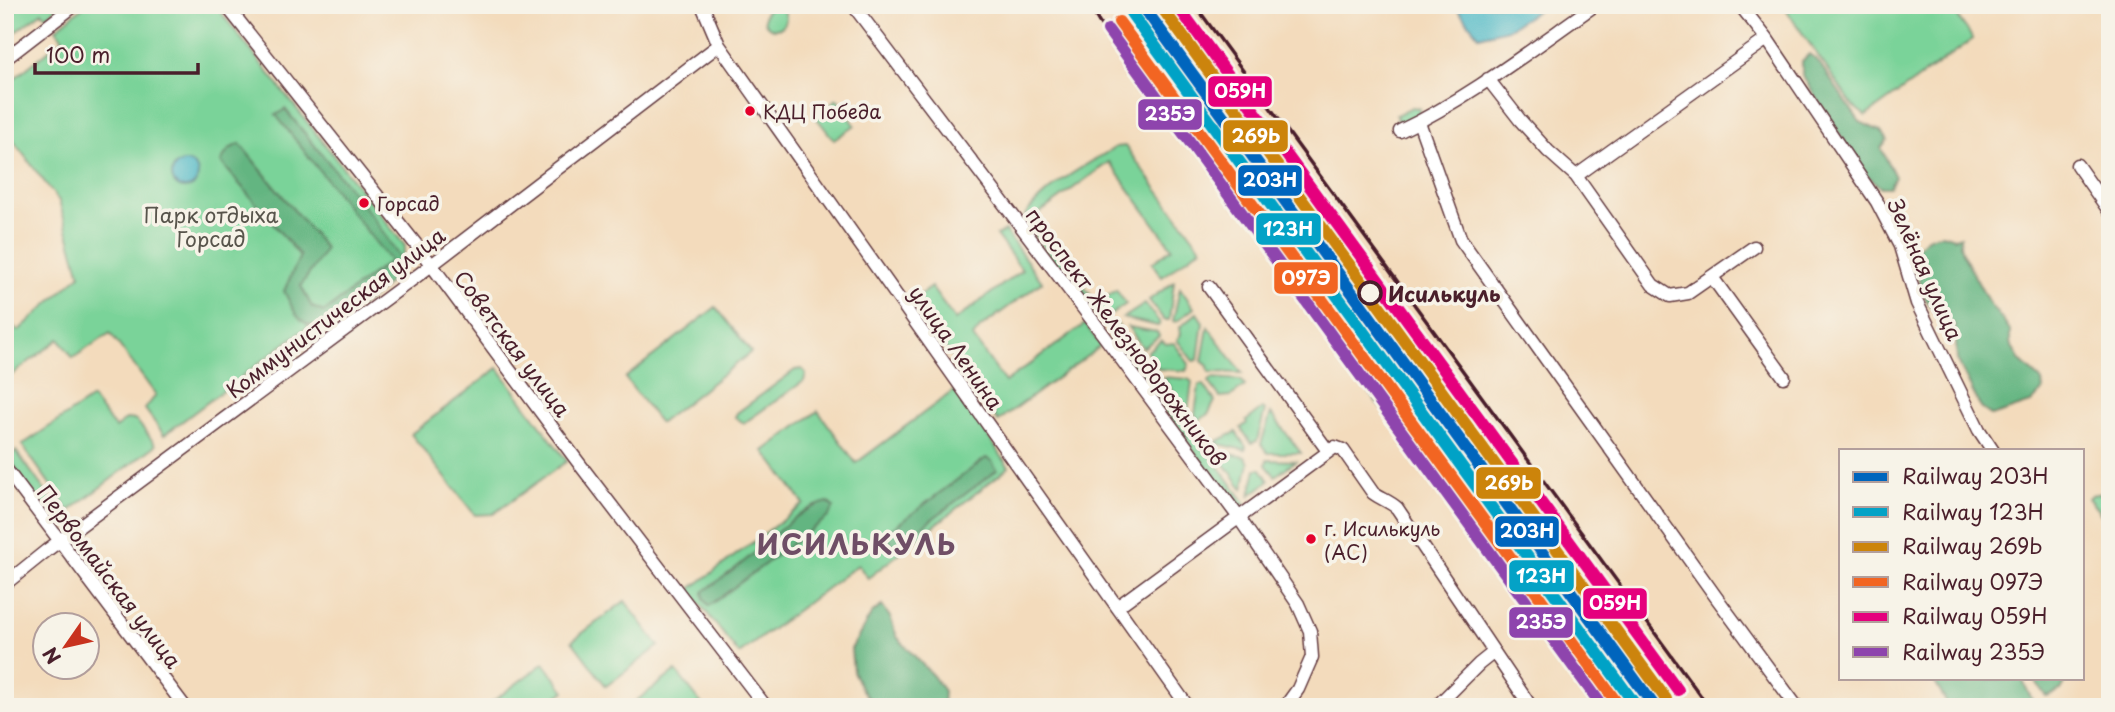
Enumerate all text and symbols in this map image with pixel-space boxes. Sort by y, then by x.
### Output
scale bar [35,32,198,76]
text: 100 m [46,38,110,70]
line badge: 059Н [1207,75,1273,108]
text: 059Н [1214,76,1266,104]
place label: КДЦ Победа [763,97,881,125]
line badge: 235Э [1137,98,1203,131]
text: 235Э [1145,99,1195,127]
marker: КДЦ Победа [743,104,757,118]
line badge: 269Ь [1222,119,1289,153]
text: 269Ь [1231,121,1281,149]
line badge: 203Н [1237,164,1303,197]
text: 203Н [1243,165,1297,193]
place label: Горсад [377,189,440,217]
street label: Зелёная улица [1880,193,1972,346]
marker: Горсад [357,196,371,210]
park label: Парк отдыха Горсад [144,198,279,254]
street label: проспект Железнодорожников [1019,200,1235,472]
line badge: 123Н [1255,212,1322,246]
text: 123Н [1263,214,1313,242]
street label: Коммунистическая улица [219,218,452,405]
line badge: 097Э [1273,261,1339,295]
street label: Советская улица [447,263,579,424]
text: 097Э [1281,263,1331,291]
place label: Исилькуль [1388,277,1501,309]
street label: улица Ленина [902,278,1012,417]
marker: Исилькуль [1358,281,1382,305]
legend [1839,449,2084,680]
text: Railway 203Н [1902,459,2049,491]
line badge: 269Ь [1475,466,1542,500]
text: 269Ь [1484,468,1534,496]
street label: Первомайская улица [30,477,190,675]
text: Railway 123Н [1902,495,2044,527]
place label: г. Исилькуль (АС) [1324,514,1441,566]
line badge: 203Н [1494,515,1560,548]
text: 203Н [1500,516,1554,544]
district label: ИСИЛЬКУЛЬ [757,522,957,565]
text: Railway 269Ь [1902,529,2043,561]
marker: г. Исилькуль (АС) [1304,532,1318,546]
line badge: 123Н [1508,559,1575,593]
text: 123Н [1516,561,1566,589]
text: Railway 097Э [1902,565,2043,597]
line badge: 059Н [1582,587,1648,620]
text: 059Н [1589,588,1641,616]
text: Railway 059Н [1902,599,2048,631]
line badge: 235Э [1508,606,1574,639]
text: 235Э [1516,607,1566,635]
north arrow [32,610,102,680]
text: Railway 235Э [1902,635,2045,667]
text: N [35,642,67,670]

